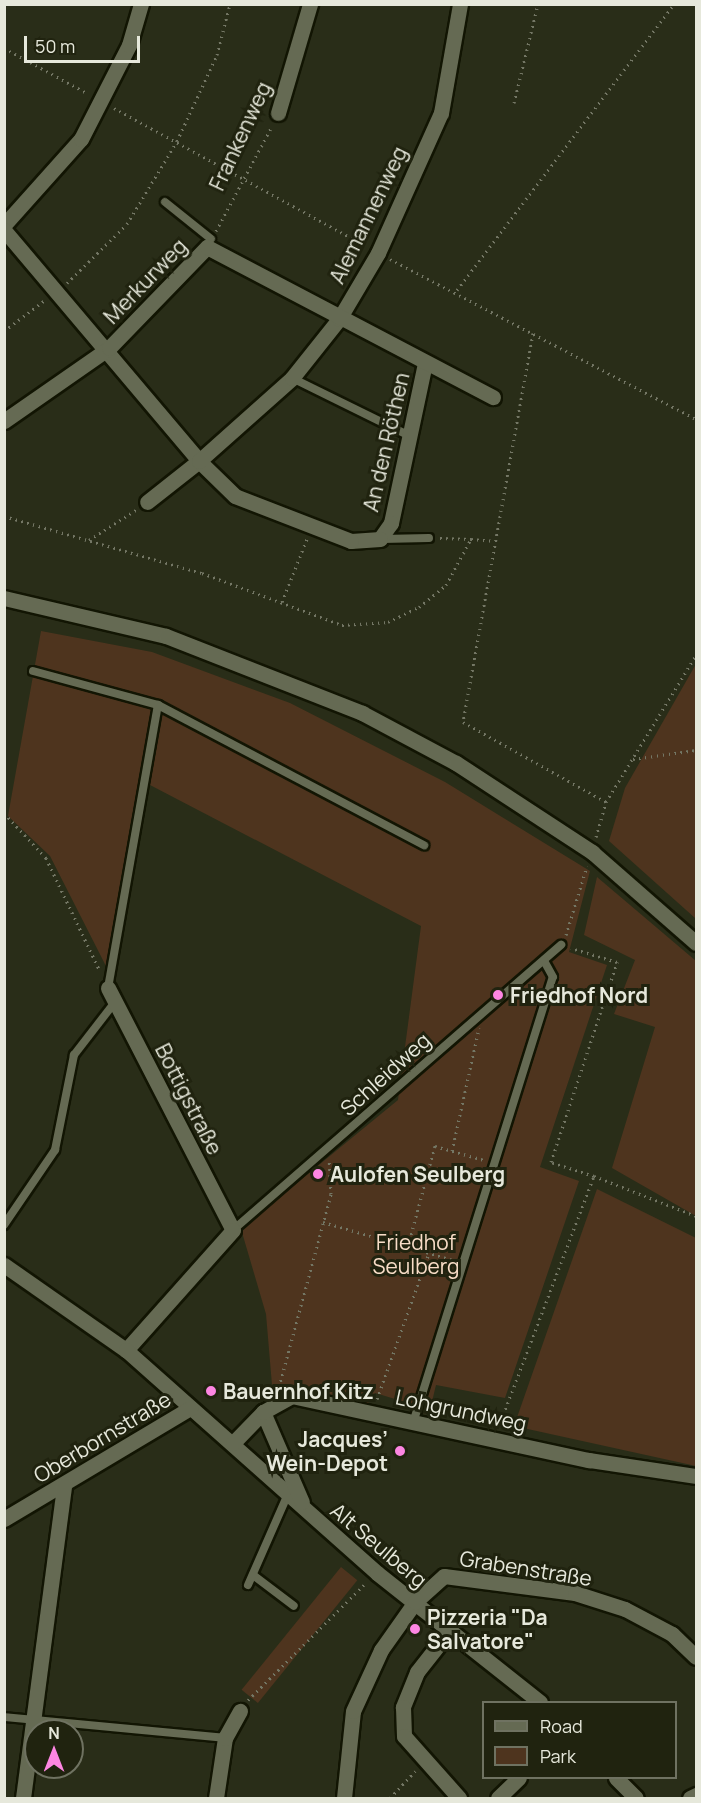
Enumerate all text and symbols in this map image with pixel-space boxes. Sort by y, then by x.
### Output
scale bar [27,24,142,62]
text: 50 m [35,34,75,58]
street label: Frankenweg [204,78,276,194]
street label: Alemannenweg [324,142,412,288]
street label: Merkurweg [98,233,192,329]
street label: An den Röthen [358,370,414,514]
place label: Friedhof Nord [510,982,648,1008]
marker: Friedhof Nord [491,988,505,1002]
street label: Schleidweg [335,1027,435,1121]
street label: Bottigstraße [150,1039,228,1159]
place label: Aulofen Seulberg [330,1161,505,1187]
marker: Aulofen Seulberg [311,1167,325,1181]
park label: Friedhof Seulberg [373,1229,459,1279]
place label: Bauernhof Kitz [223,1378,374,1404]
marker: Bauernhof Kitz [204,1384,218,1398]
street label: Lohgrundweg [393,1384,529,1436]
street label: Oberbornstraße [29,1386,175,1488]
place label: Jacques’ Wein-Depot [266,1426,388,1476]
marker: Jacques’ Wein-Depot [393,1444,407,1458]
street label: Alt Seulberg [326,1498,432,1592]
street label: Grabenstraße [458,1545,594,1591]
place label: Pizzeria "Da Salvatore" [427,1604,548,1654]
marker: Pizzeria "Da Salvatore" [408,1622,422,1636]
legend [482,1701,677,1779]
text: Road [540,1714,583,1738]
north arrow [24,1719,84,1779]
text: N [48,1722,60,1744]
text: Park [540,1744,576,1768]

